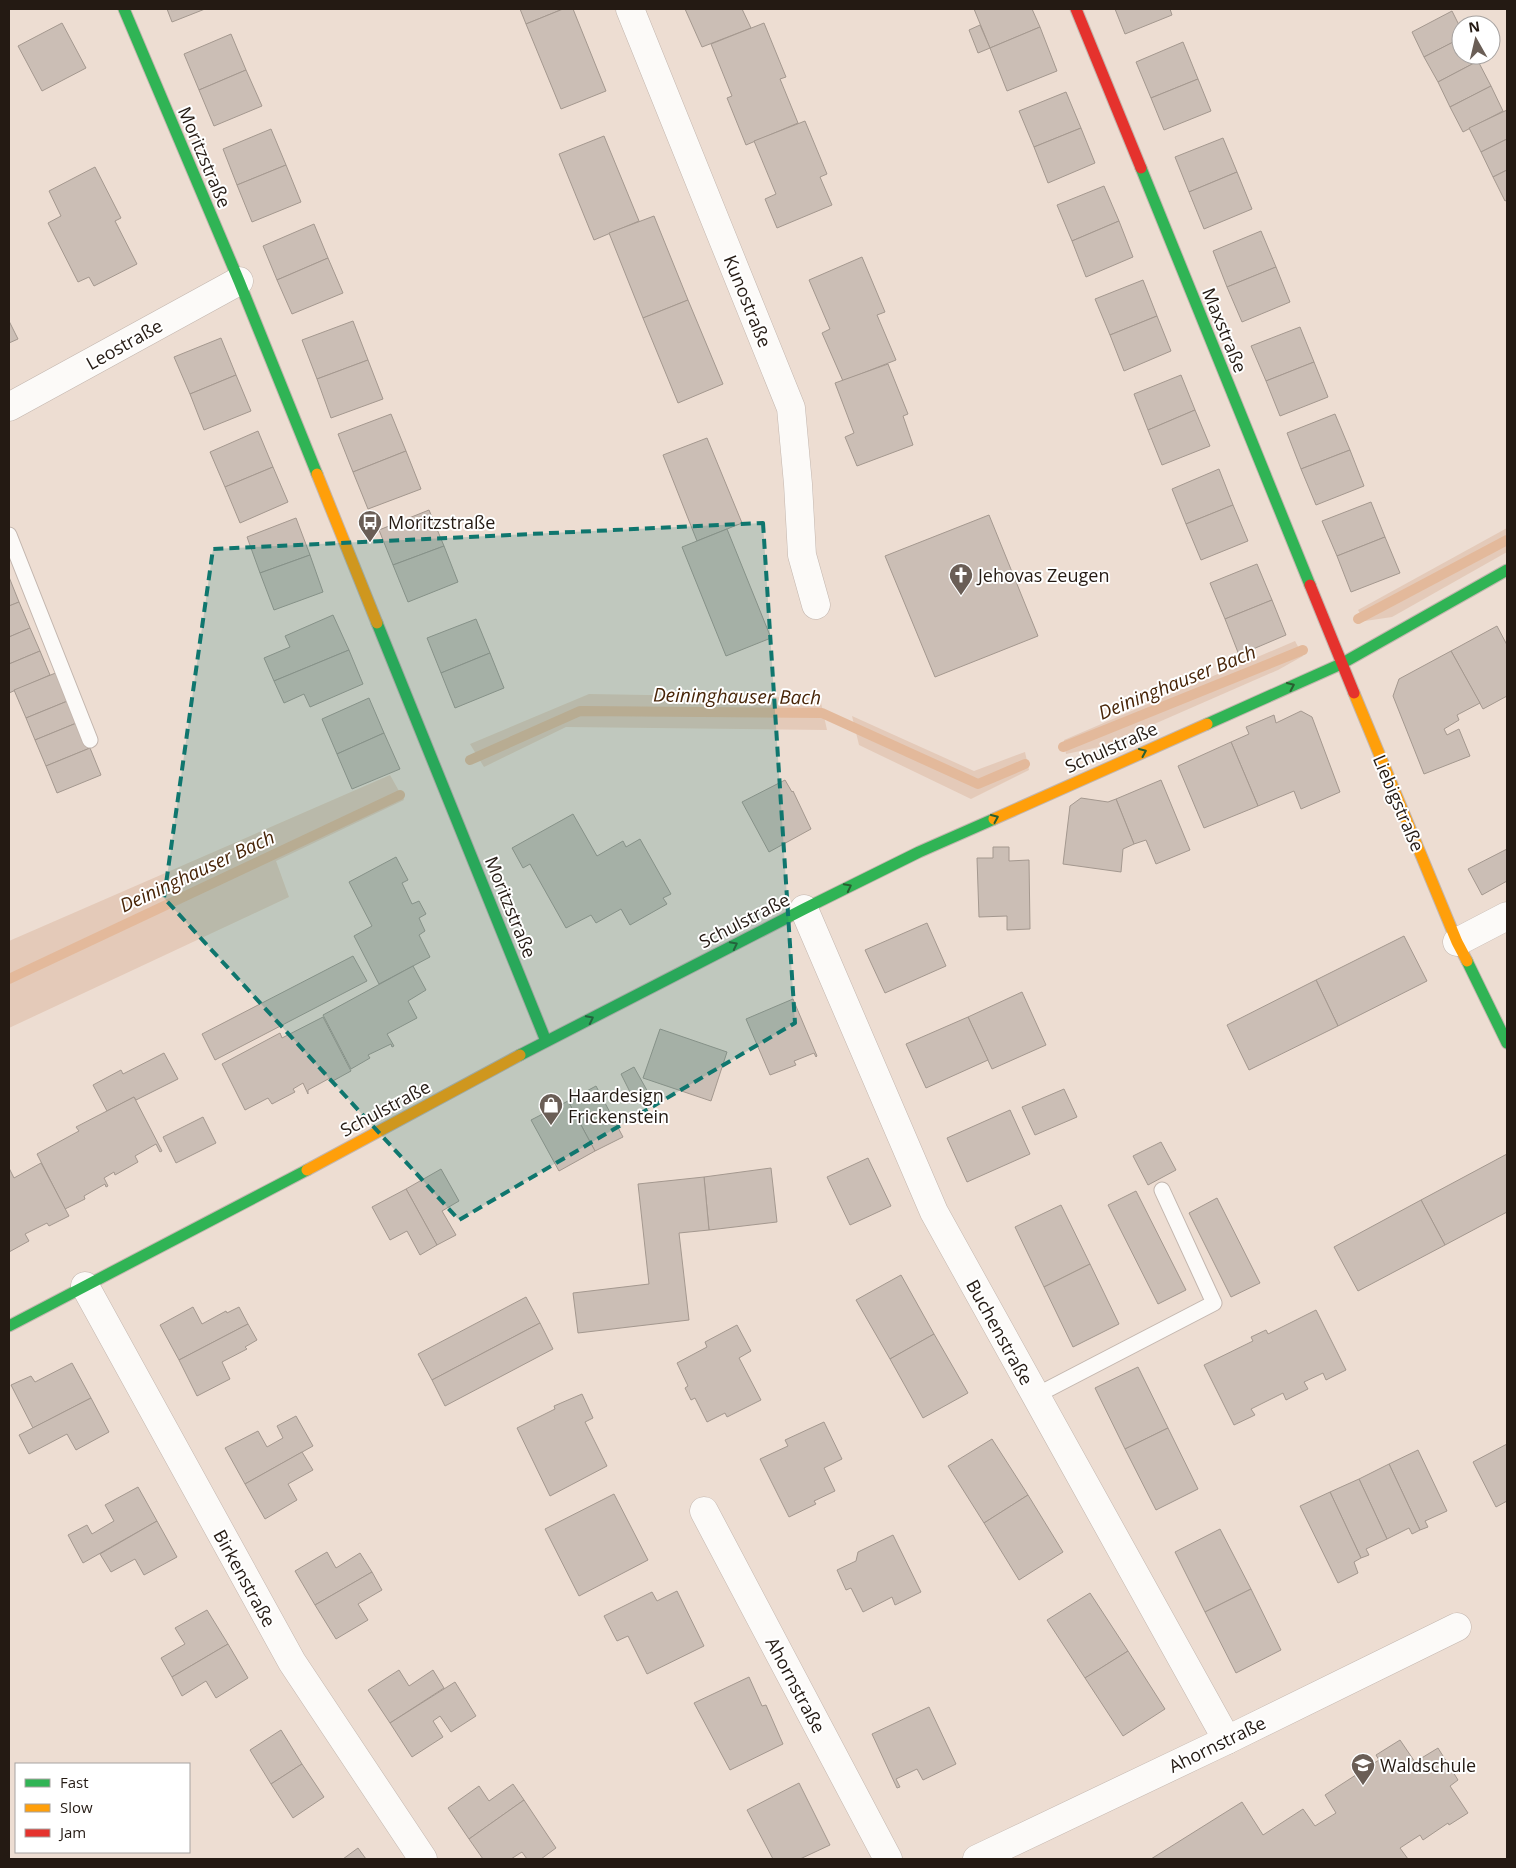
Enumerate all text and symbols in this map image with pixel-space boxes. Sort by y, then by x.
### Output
north arrow [1451,15,1501,65]
text: N [1467,16,1481,37]
street label: Moritzstraße [173,103,237,211]
street label: Kunostraße [719,251,777,351]
street label: Maxstraße [1197,284,1253,376]
street label: Leostraße [81,313,167,375]
bus stop icon: Moritzstraße [357,509,383,543]
place label: Moritzstraße [388,510,495,534]
church icon: Jehovas Zeugen [948,562,974,596]
place label: Jehovas Zeugen [976,563,1109,587]
water label: Deininghauser Bach [1094,638,1260,726]
one-way arrow [1286,681,1295,692]
water label: Deininghauser Bach [653,682,821,710]
street label: Schulstraße [1061,716,1161,778]
one-way arrow [1138,747,1147,758]
street label: Liebigstraße [1368,751,1430,855]
one-way arrow [990,814,999,825]
water label: Deininghauser Bach [115,824,279,918]
street label: Moritzstraße [480,853,542,961]
one-way arrow [842,883,851,893]
street label: Schulstraße [695,887,793,953]
one-way arrow [729,941,738,951]
one-way arrow [585,1015,594,1025]
street label: Schulstraße [336,1074,434,1142]
place label: Haardesign Frickenstein [568,1083,669,1128]
shop icon: Haardesign Frickenstein [538,1092,564,1126]
street label: Buchenstraße [961,1275,1039,1389]
street label: Birkenstraße [208,1525,282,1631]
street label: Ahornstraße [761,1633,831,1737]
street label: Ahornstraße [1164,1710,1270,1778]
school or university icon: Waldschule [1350,1752,1376,1786]
place label: Waldschule [1380,1753,1476,1777]
legend [15,1763,190,1853]
text: Fast [60,1772,89,1792]
text: Slow [60,1797,93,1817]
text: Jam [58,1822,86,1842]

